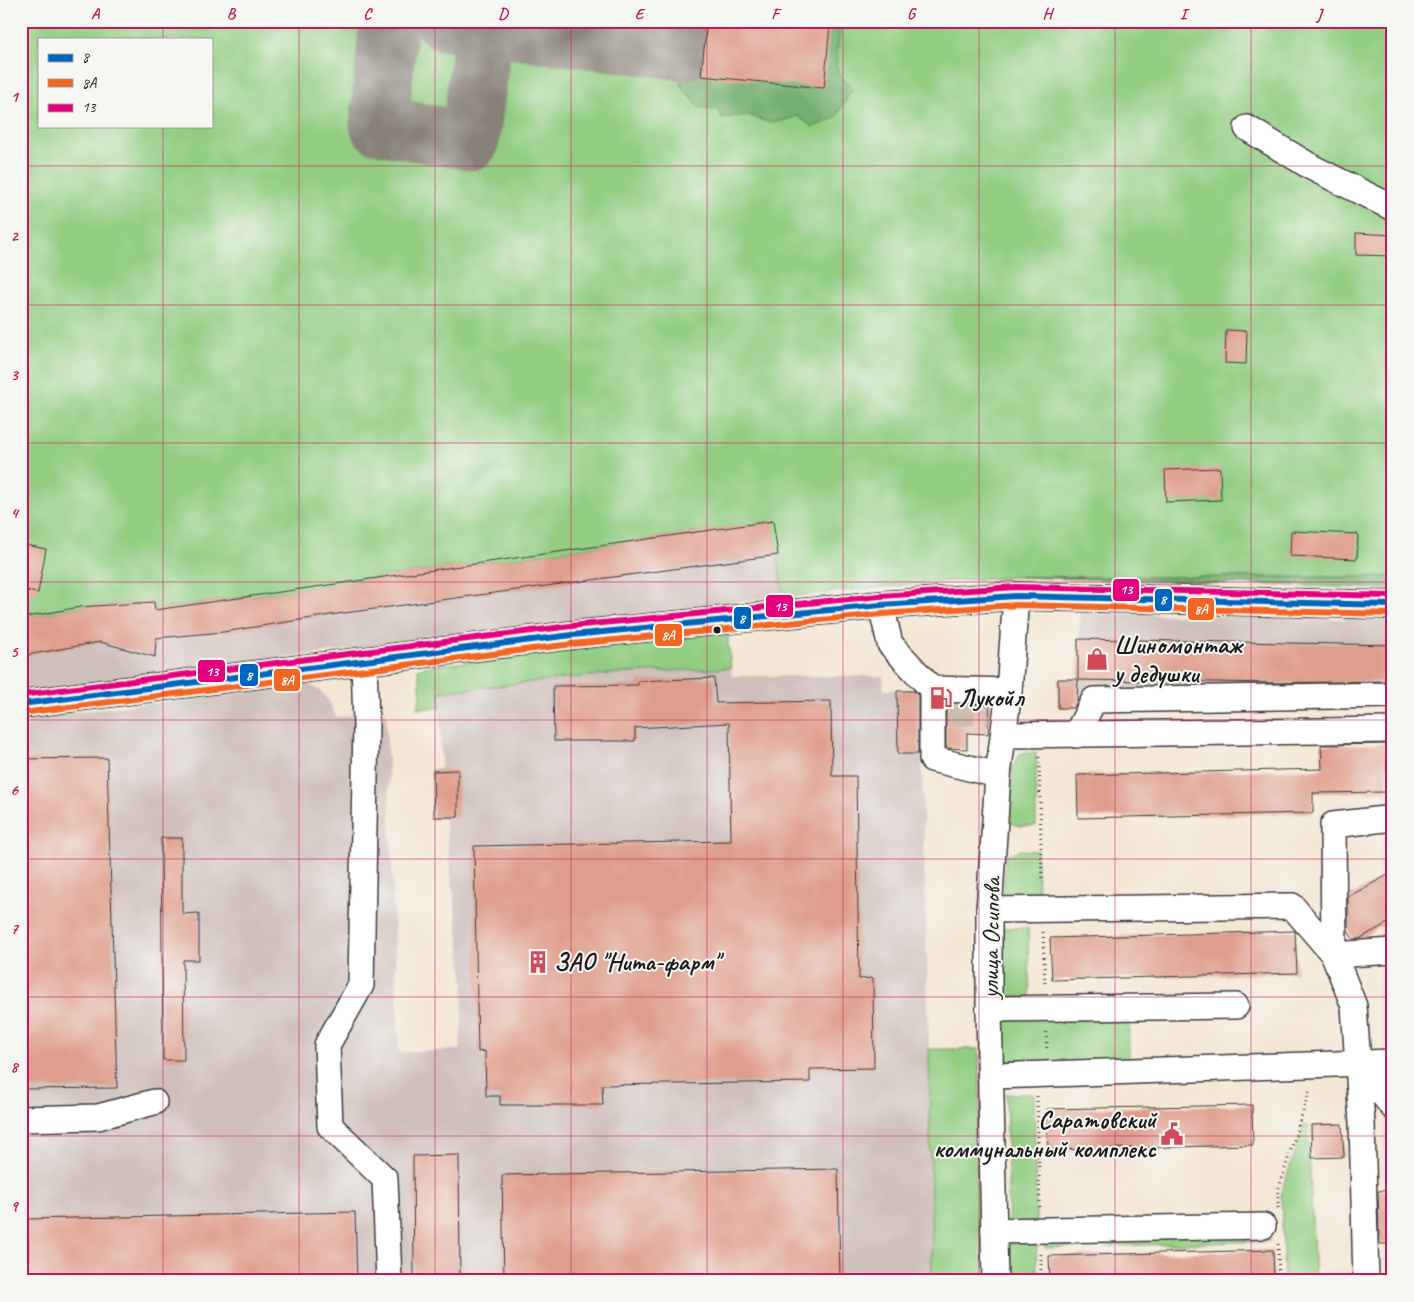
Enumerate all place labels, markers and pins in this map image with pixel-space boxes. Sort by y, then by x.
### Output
unlabelled marker [712,625,722,635]
place label: Шиномонтаж у дедушки [1112,629,1244,690]
shop icon: Шиномонтаж у дедушки [1084,646,1110,672]
place label: Лукойл [958,682,1026,714]
fuel station icon: Лукойл [928,685,954,711]
place label: ЗАО "Нита-фарм" [554,946,724,978]
building icon: ЗАО "Нита-фарм" [525,949,551,975]
place label: Саратовский коммунальный комплекс [934,1104,1158,1165]
public building icon: Саратовский коммунальный комплекс [1159,1121,1185,1147]

